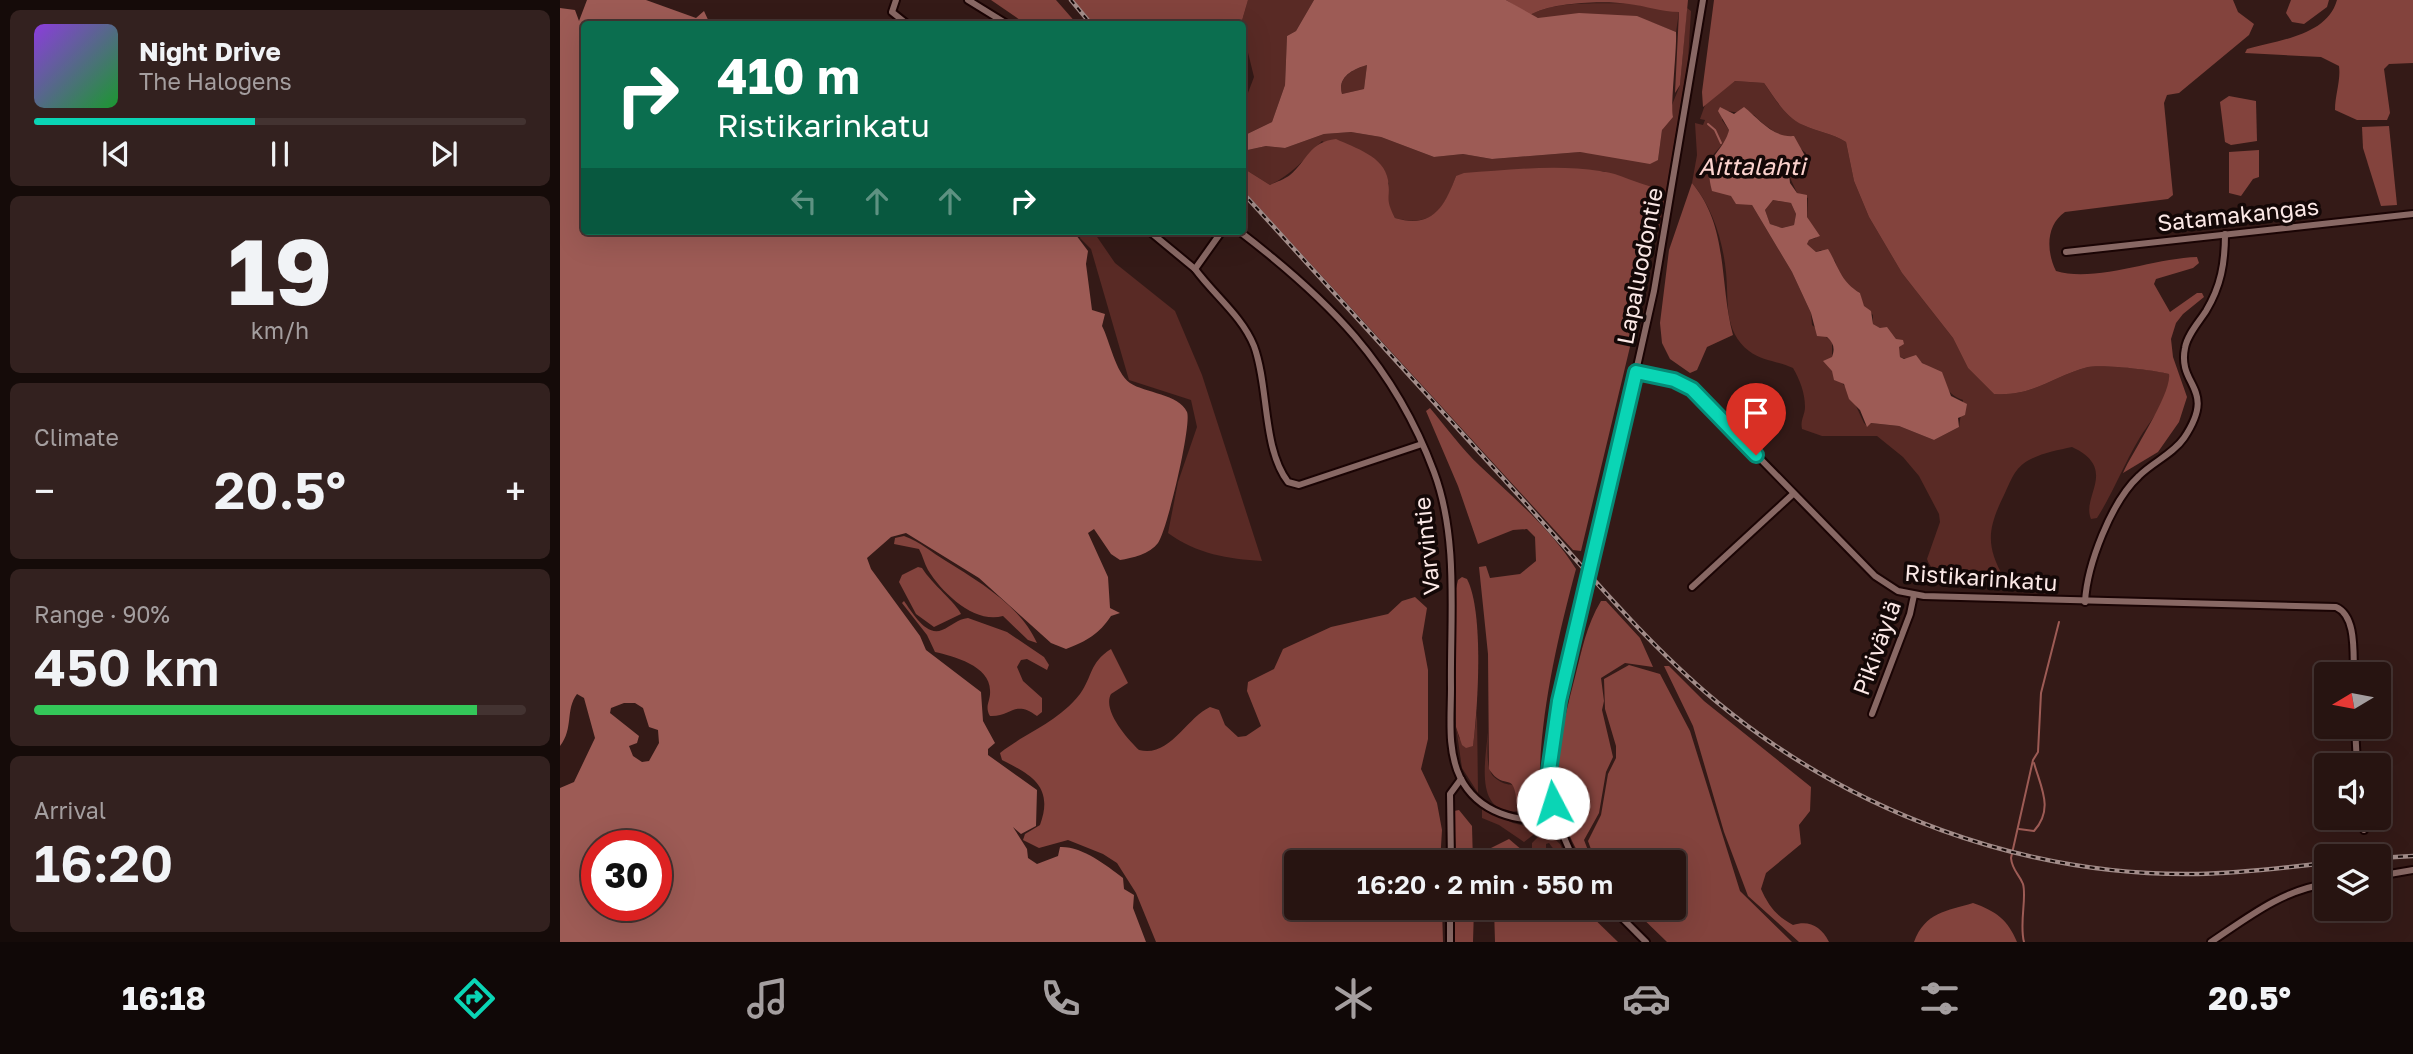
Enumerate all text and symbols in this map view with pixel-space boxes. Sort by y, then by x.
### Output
text: Night Drive [139,36,281,67]
text: 410 m [717,46,860,105]
icon: right [602,49,693,140]
text: The Halogens [139,67,292,95]
text: Ristikarinkatu [717,106,930,144]
icon: previous [97,135,135,173]
icon: pause [261,135,299,173]
icon: next [425,135,463,173]
water label: Aittalahti [1699,151,1808,180]
icon: left [785,182,823,220]
icon: ahead [858,182,896,220]
icon: ahead [931,182,969,220]
icon: right [1004,182,1042,220]
street label: Lapaluodontie [1610,185,1668,347]
street label: Satamakangas [2156,192,2320,236]
text: 19 [228,216,332,325]
text: km/h [251,316,309,344]
pin [1726,383,1786,455]
icon: arrive [1737,394,1775,432]
text: Climate [34,423,119,451]
text: 20.5° [214,458,346,520]
text: − [34,468,55,513]
text: + [505,468,526,513]
street label: Varvintie [1407,496,1445,596]
street label: Ristikarinkatu [1904,558,2058,596]
street label: Pikiväylä [1846,597,1906,699]
text: Range · 90% [34,600,170,628]
text: 450 km [34,635,219,697]
north arrow [2314,662,2390,738]
map controls [2314,662,2391,921]
button: sound [2314,753,2391,830]
position arrow [1516,766,1590,840]
text: Arrival [34,796,106,824]
speed limit sign: 30 [581,830,672,921]
text: 16:20 [34,831,173,893]
button: layers [2314,844,2391,921]
text: 16:20 · 2 min · 550 m [1357,869,1613,900]
icon: directions [450,974,499,1023]
icon: music [743,974,792,1023]
icon: phone [1036,974,1085,1023]
icon: climate [1329,974,1378,1023]
icon: car [1622,974,1671,1023]
icon: filters [1915,974,1964,1023]
text: 16:18 [122,979,206,1017]
text: 20.5° [2208,979,2291,1017]

